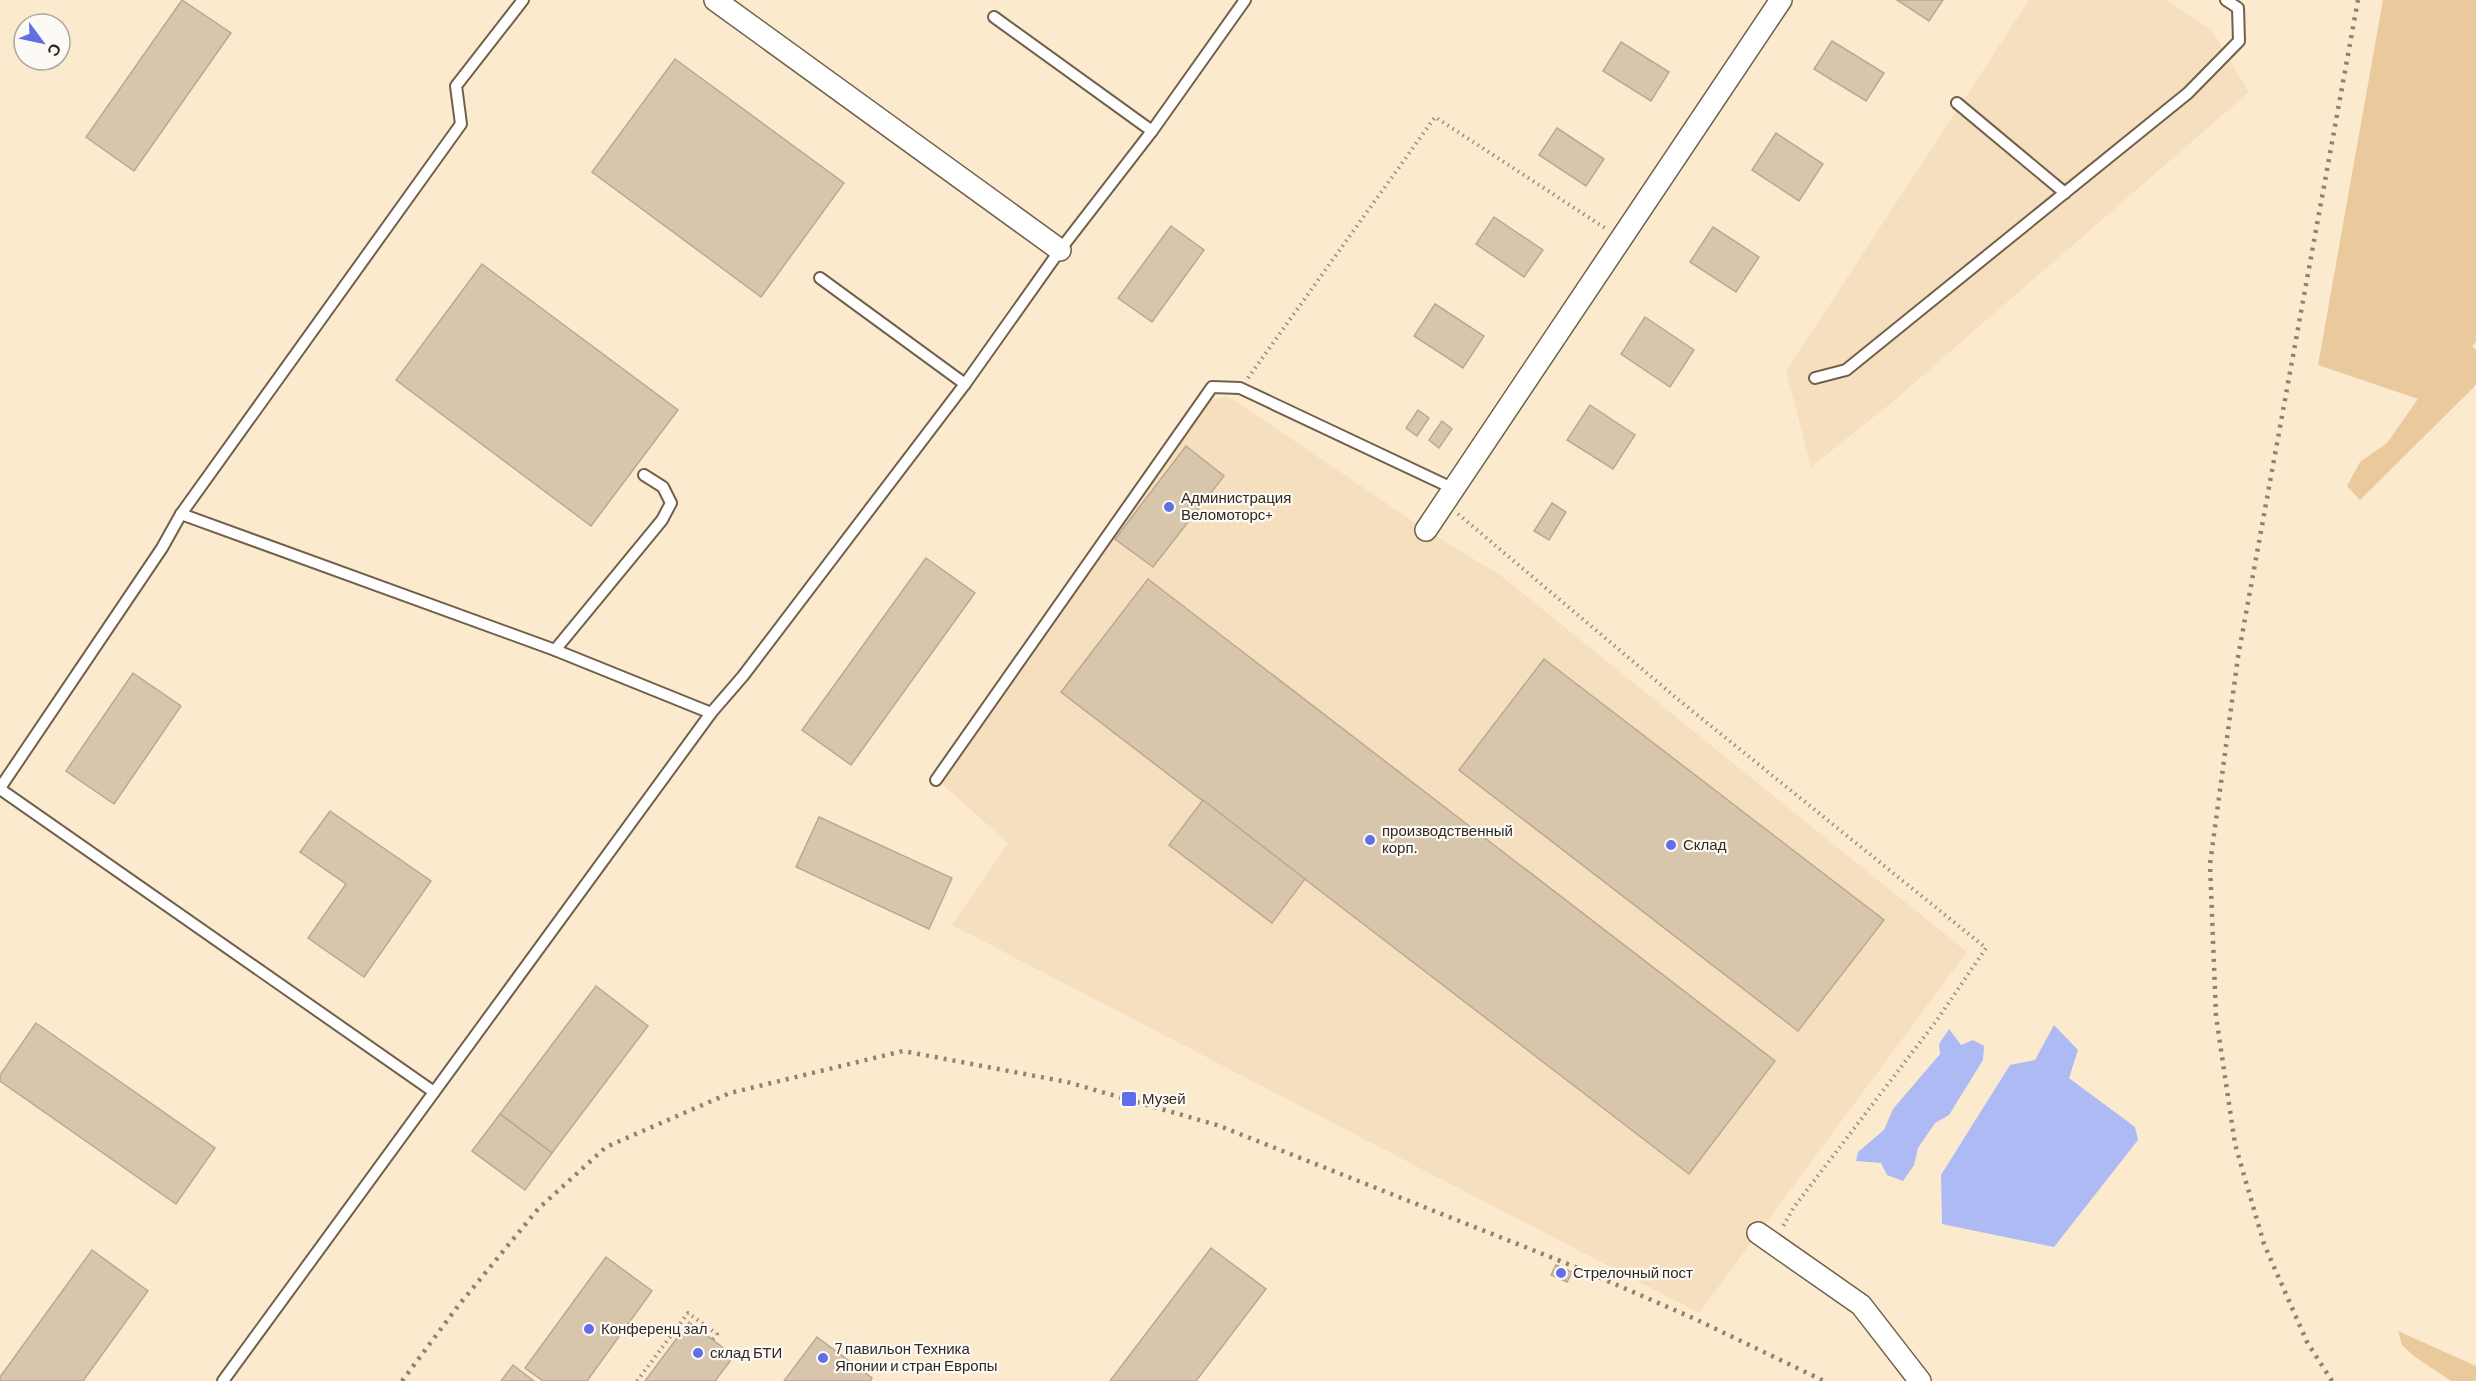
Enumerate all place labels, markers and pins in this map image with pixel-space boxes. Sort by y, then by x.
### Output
place label: Администрация Веломоторс+ [1181,488,1291,523]
marker: Администрация Веломоторс+ [1162,500,1176,514]
place label: производственный корп. [1382,821,1513,856]
marker: производственный корп. [1363,833,1377,847]
place label: Склад [1683,835,1727,853]
marker: Склад [1664,838,1678,852]
place label: Музей [1142,1089,1186,1107]
marker: Музей [1120,1090,1138,1108]
place label: Стрелочный пост [1573,1263,1693,1281]
marker: Стрелочный пост [1554,1266,1568,1280]
place label: Конференц зал [601,1319,708,1337]
marker: Конференц зал [582,1322,596,1336]
place label: 7 павильон Техника Японии и стран Европы [835,1339,998,1374]
place label: склад БТИ [710,1343,782,1361]
marker: склад БТИ [691,1346,705,1360]
marker: 7 павильон Техника Японии и стран Европы [816,1351,830,1365]

